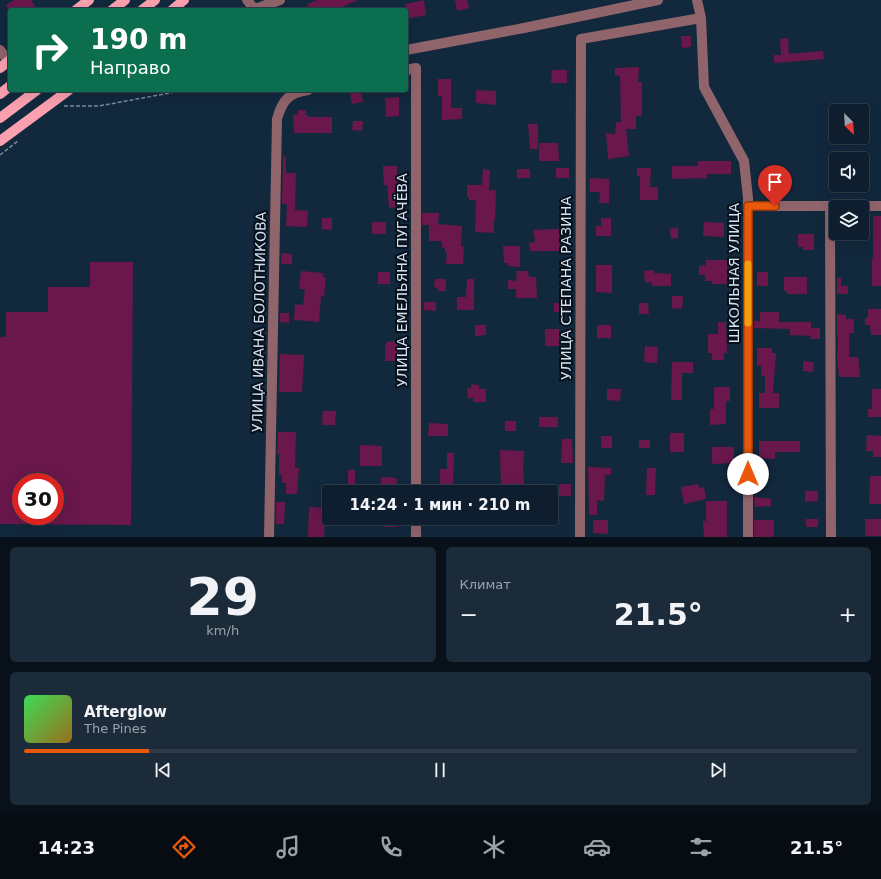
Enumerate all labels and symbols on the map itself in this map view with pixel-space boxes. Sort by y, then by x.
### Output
north arrow [829,104,869,144]
pin [758,165,792,206]
street label: УЛИЦА ЕМЕЛЬЯНА ПУГАЧЁВА [393,173,410,387]
street label: УЛИЦА СТЕПАНА РАЗИНА [558,196,574,380]
street label: ШКОЛЬНАЯ УЛИЦА [726,202,742,343]
street label: УЛИЦА ИВАНА БОЛОТНИКОВА [249,211,269,432]
position arrow [727,453,769,495]
speed limit sign: 30 [12,473,64,525]

